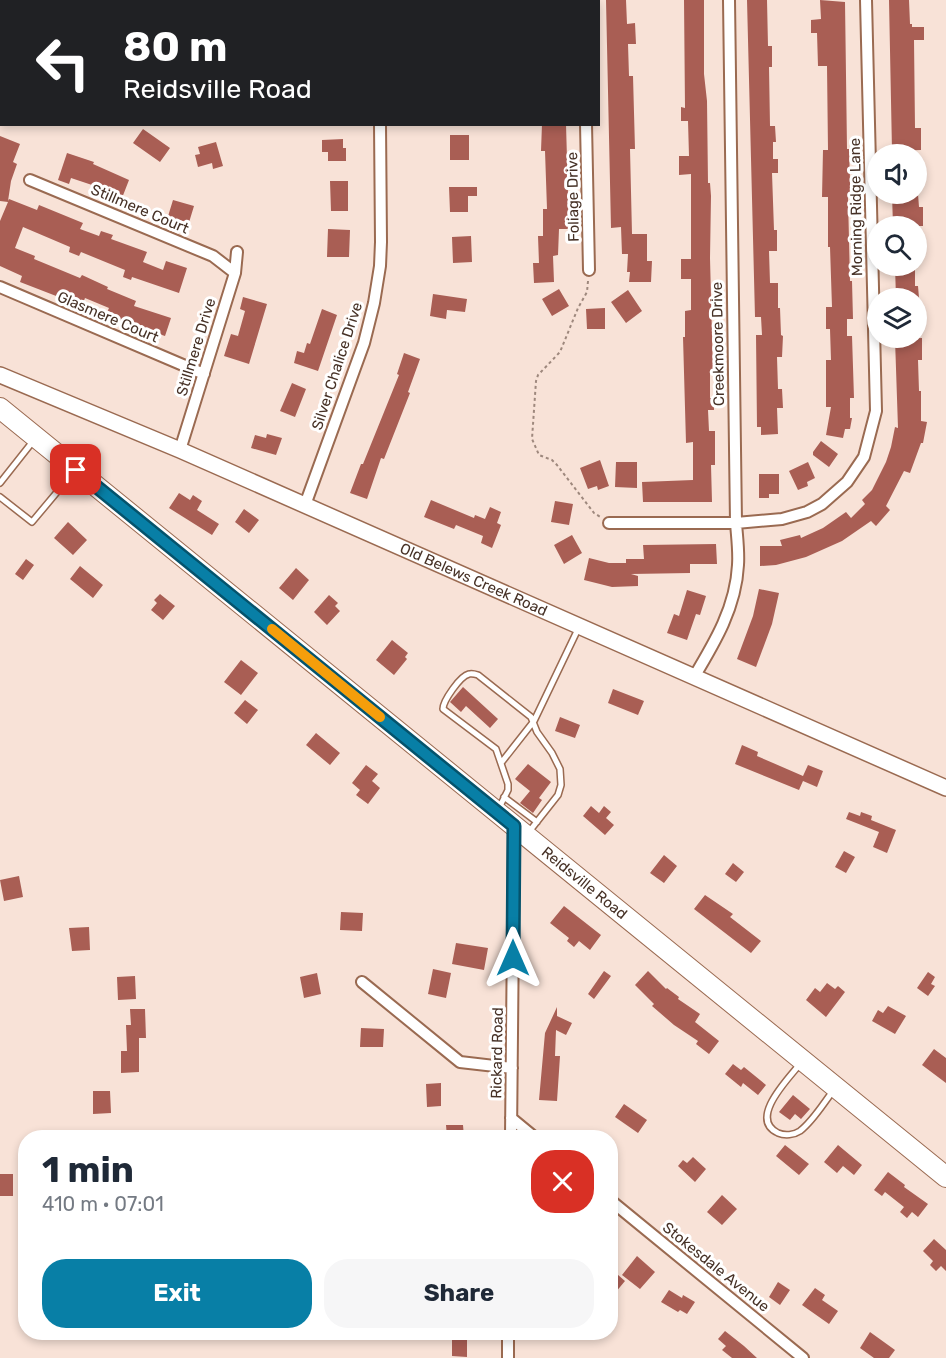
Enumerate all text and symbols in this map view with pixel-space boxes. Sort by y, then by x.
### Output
text: 80 m [123,22,227,72]
icon: left [24,24,102,102]
text: Reidsville Road [123,73,312,105]
street label: Morning Ridge Lane [846,138,866,276]
map controls [867,144,927,348]
button: sound [867,144,927,204]
street label: Foliage Drive [563,152,583,242]
street label: Stillmere Court [88,180,192,238]
button: search [867,216,927,276]
street label: Creekmoore Drive [708,282,728,406]
street label: Glasmere Court [55,288,162,347]
button: layers [867,288,927,348]
street label: Stillmere Drive [173,296,219,398]
street label: Silver Chalice Drive [308,300,366,432]
pin [50,444,101,495]
icon: arrive [59,453,92,486]
street label: Old Belews Creek Road [397,539,550,620]
street label: Reidsville Road [538,843,631,923]
position arrow [481,926,545,990]
street label: Rickard Road [487,1007,507,1099]
text: 1 min [42,1148,134,1191]
button: close [531,1150,594,1213]
text: 410 m · 07:01 [42,1192,164,1216]
street label: Stokesdale Avenue [659,1218,773,1316]
button: Exit [42,1259,312,1328]
button: Share [324,1259,594,1328]

